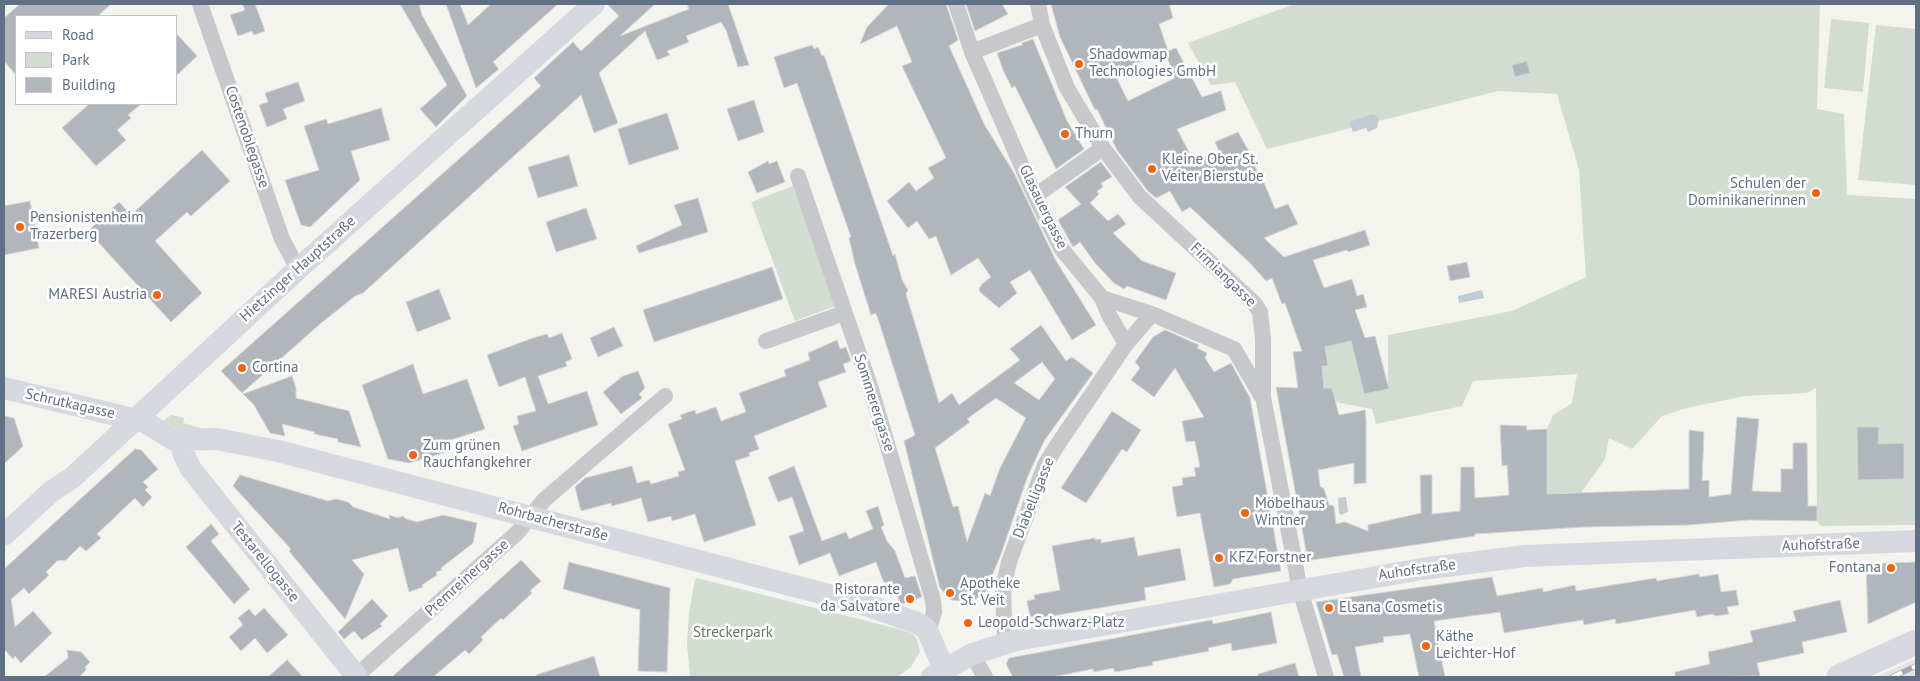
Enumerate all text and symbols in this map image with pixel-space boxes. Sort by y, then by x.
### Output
legend [15,15,178,105]
text: Road [62,25,94,44]
place label: Shadowmap Technologies GmbH [1089,46,1216,81]
text: Park [62,50,90,69]
marker: Shadowmap Technologies GmbH [1073,58,1085,70]
text: Building [62,75,116,94]
street label: Costenoblegasse [221,84,273,190]
place label: Thurn [1075,125,1113,143]
marker: Thurn [1059,128,1071,140]
place label: Kleine Ober St. Veiter Bierstube [1162,151,1264,186]
street label: Glasauergasse [1015,162,1071,252]
marker: Kleine Ober St. Veiter Bierstube [1146,163,1158,175]
place label: Schulen der Dominikanerinnen [1688,175,1806,210]
marker: Schulen der Dominikanerinnen [1810,187,1822,199]
place label: Pensionistenheim Trazerberg [30,209,143,244]
street label: Hietzinger Hauptstraße [236,212,360,326]
marker: Pensionistenheim Trazerberg [14,221,26,233]
street label: Firmiangasse [1186,239,1260,311]
place label: MARESI Austria [48,286,147,304]
marker: MARESI Austria [151,289,163,301]
street label: Sommerergasse [850,352,898,454]
place label: Cortina [252,359,298,377]
marker: Cortina [236,362,248,374]
street label: Schrutkagasse [23,385,117,423]
place label: Zum grünen Rauchfangkehrer [423,437,531,472]
marker: Zum grünen Rauchfangkehrer [407,449,419,461]
street label: Diabelligasse [1010,455,1058,541]
place label: Möbelhaus Wintner [1255,495,1325,530]
street label: Rohrbacherstraße [496,499,610,545]
marker: Möbelhaus Wintner [1239,507,1251,519]
street label: Testarellogasse [227,518,303,606]
street label: Auhofstraße [1782,535,1860,555]
street label: Premreinergasse [422,536,512,620]
place label: KFZ Forstner [1229,549,1311,567]
marker: KFZ Forstner [1213,552,1225,564]
street label: Auhofstraße [1377,556,1457,584]
place label: Fontana [1829,559,1881,577]
marker: Fontana [1885,562,1897,574]
place label: Apotheke St. Veit [960,575,1020,610]
place label: Ristorante da Salvatore [820,581,900,616]
marker: Apotheke St. Veit [944,587,956,599]
marker: Ristorante da Salvatore [904,593,916,605]
place label: Elsana Cosmetis [1339,599,1442,617]
marker: Elsana Cosmetis [1323,602,1335,614]
place label: Leopold-Schwarz-Platz [978,614,1124,632]
marker: Leopold-Schwarz-Platz [962,617,974,629]
park label: Streckerpark [693,624,773,642]
place label: Käthe Leichter-Hof [1436,628,1515,663]
marker: Käthe Leichter-Hof [1420,640,1432,652]

